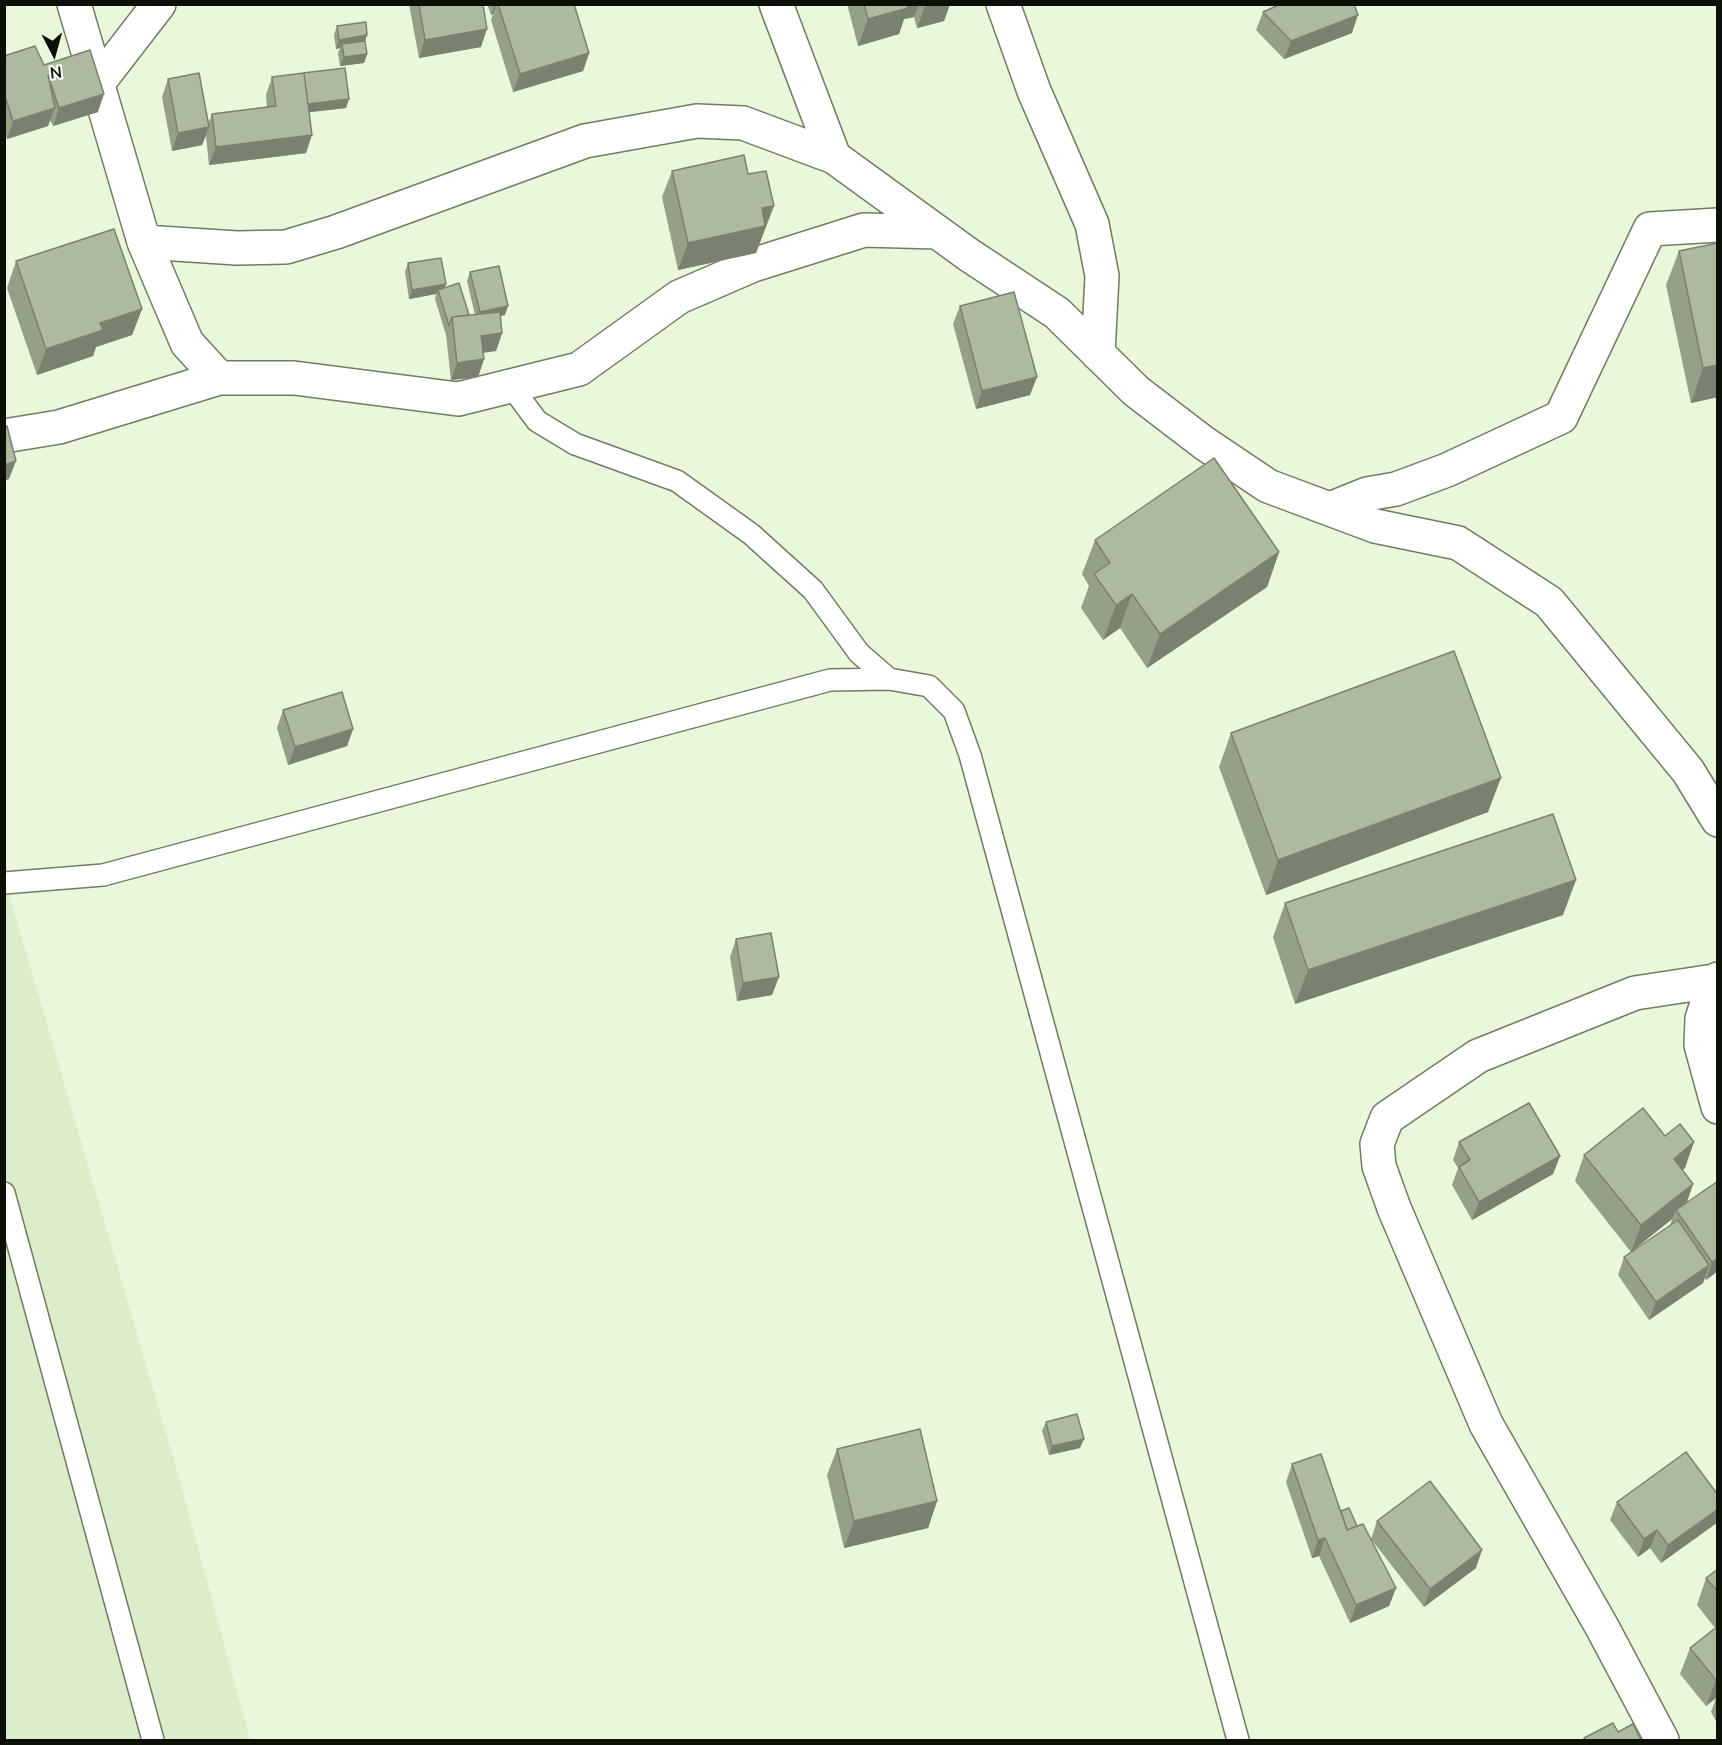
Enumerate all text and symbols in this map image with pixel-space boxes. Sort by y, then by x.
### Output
north arrow [24,24,84,84]
text: N [49,60,63,83]

